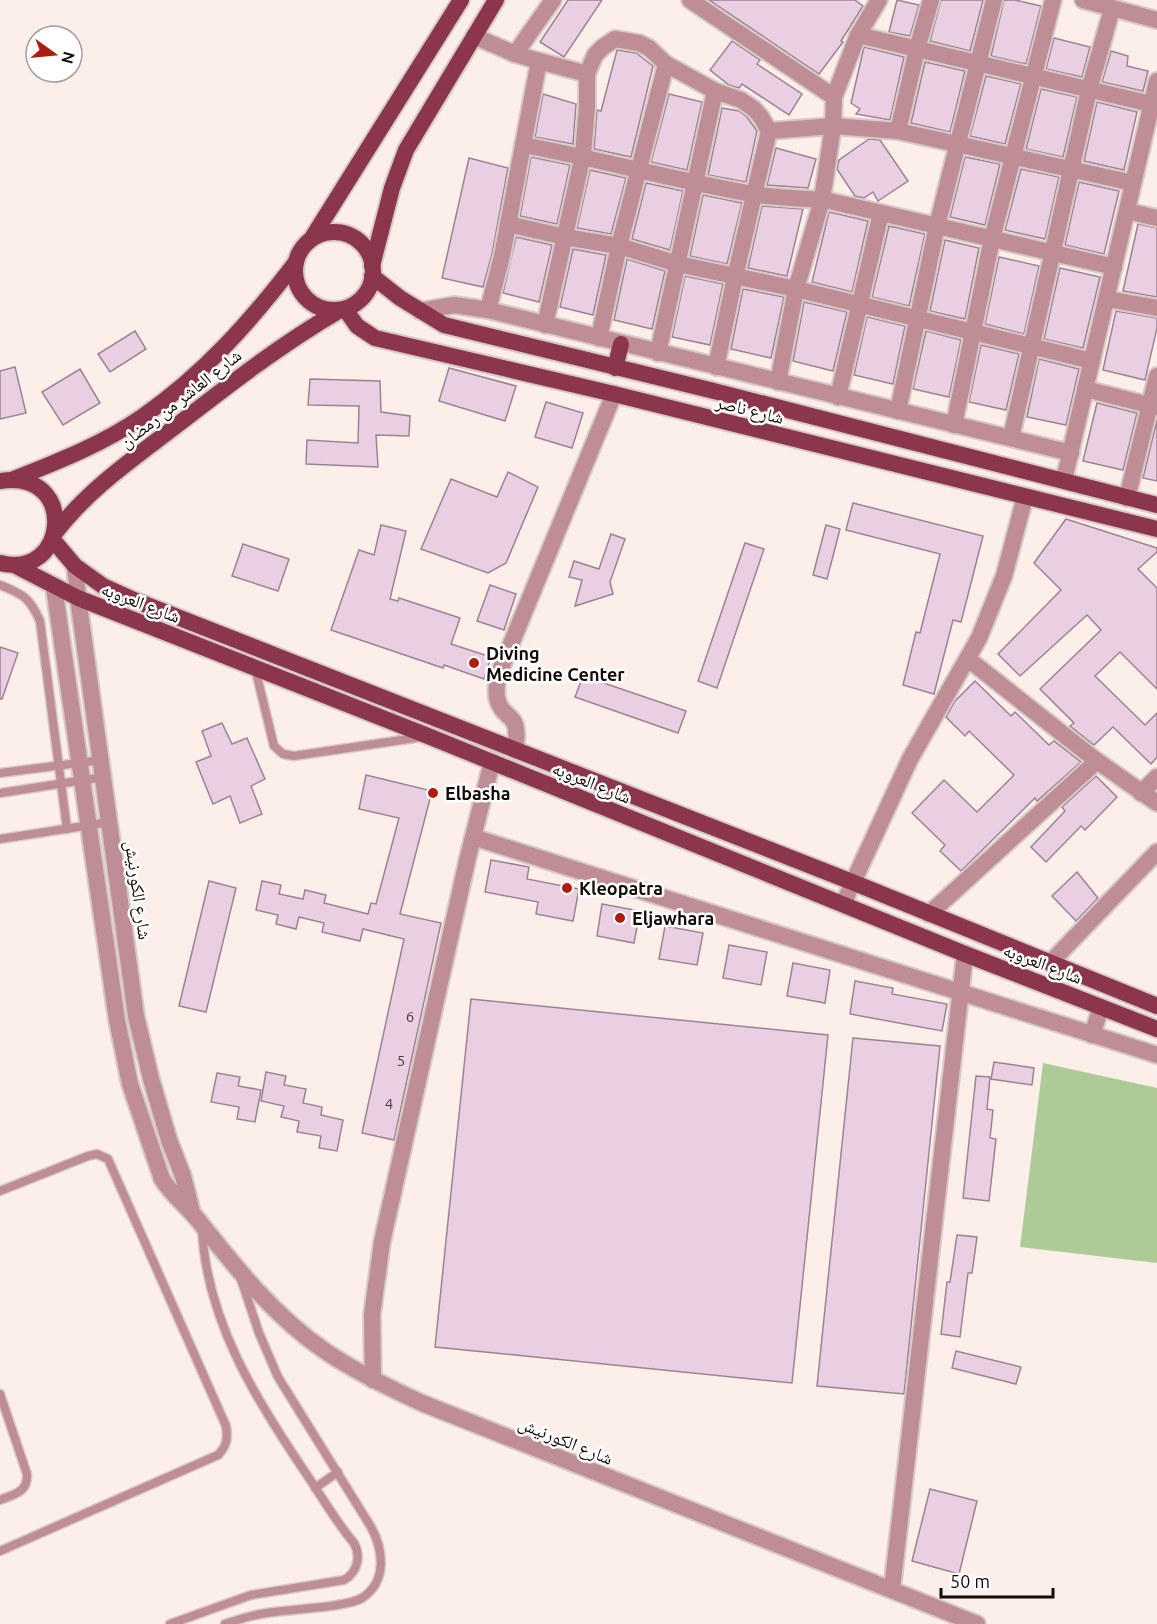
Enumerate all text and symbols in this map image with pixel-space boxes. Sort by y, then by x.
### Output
north arrow [24,24,84,84]
text: N [58,50,79,66]
street label: شارع العاشر من رمضان [115,344,246,453]
street label: شارع ناصر [713,391,786,429]
street label: شارع العروبه [98,578,183,628]
place label: Diving Medicine Center [486,643,625,684]
marker: Diving Medicine Center [467,656,481,670]
street label: شارع العروبه [549,757,634,809]
place label: Elbasha [445,783,511,803]
marker: Elbasha [426,786,440,800]
street label: شارع الكورنيش [120,839,156,941]
place label: Kleopatra [579,878,663,898]
marker: Kleopatra [560,881,574,895]
place label: Eljawhara [632,908,714,928]
marker: Eljawhara [613,911,627,925]
street label: شارع العروبه [1000,939,1085,989]
house number: 6 [406,1008,414,1025]
house number: 5 [397,1052,405,1069]
house number: 4 [385,1095,393,1112]
street label: شارع الكورنيش [515,1412,616,1470]
scale bar [941,1561,1054,1599]
text: 50 m [950,1571,990,1591]

